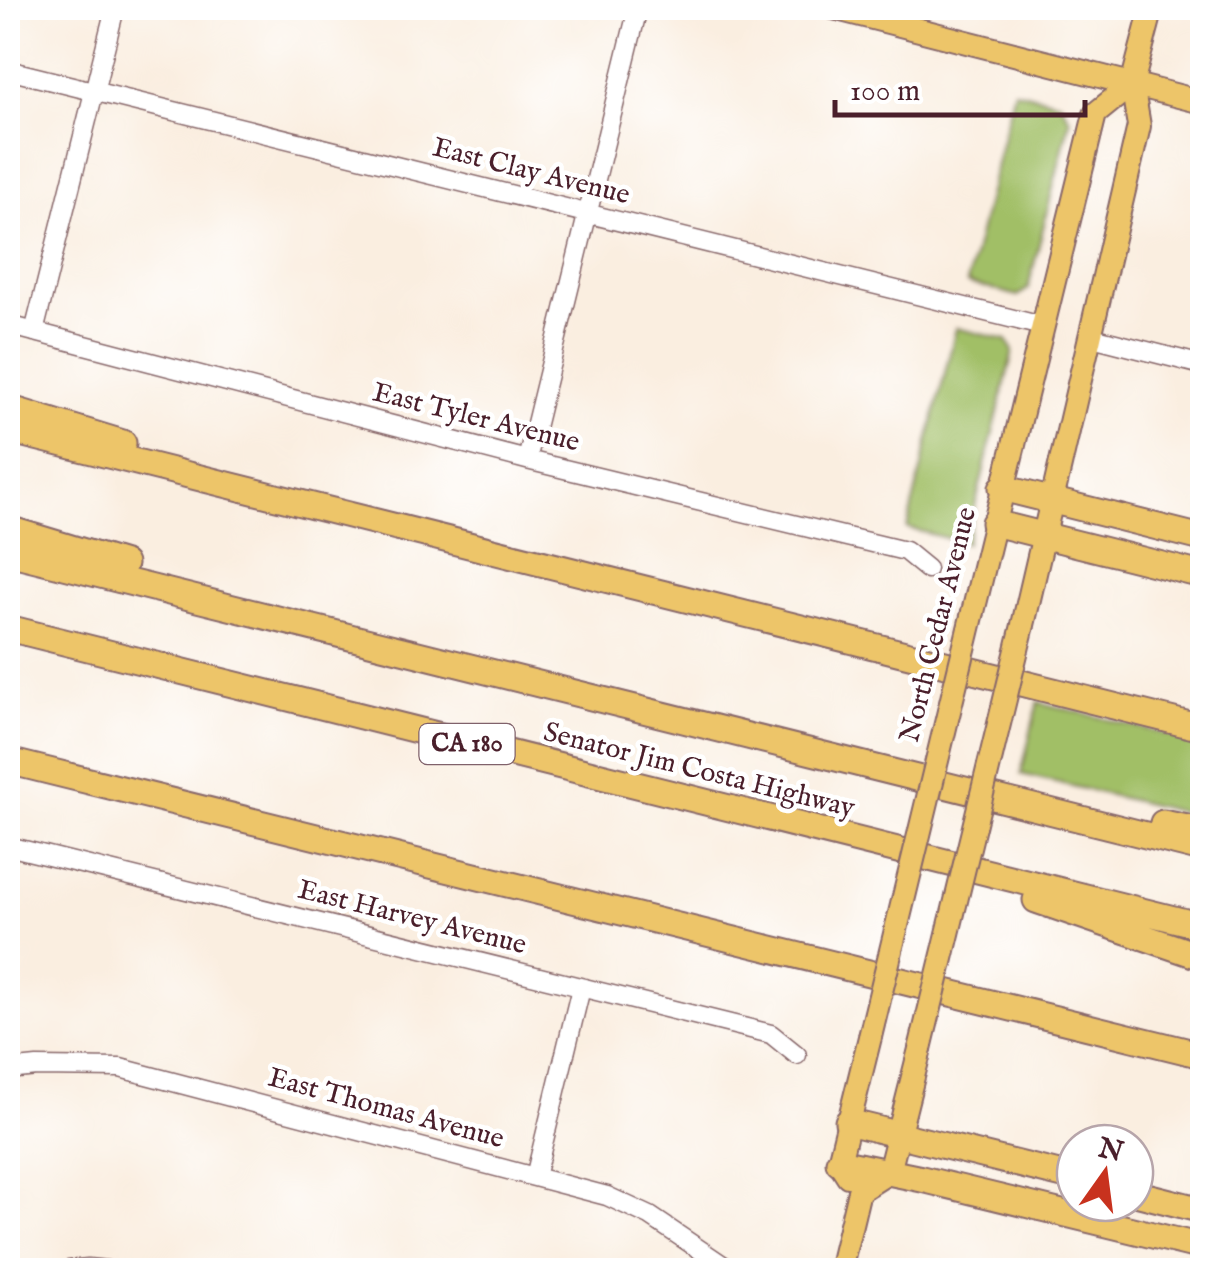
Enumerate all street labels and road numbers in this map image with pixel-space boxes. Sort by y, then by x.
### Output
street label: East Clay Avenue [429,131,633,213]
street label: East Tyler Avenue [369,375,583,461]
street label: North Cedar Avenue [893,504,985,746]
street label: Senator Jim Costa Highway [540,715,858,827]
road number: CA 180 [420,724,514,764]
street label: East Harvey Avenue [294,873,530,963]
street label: East Thomas Avenue [264,1061,508,1157]

